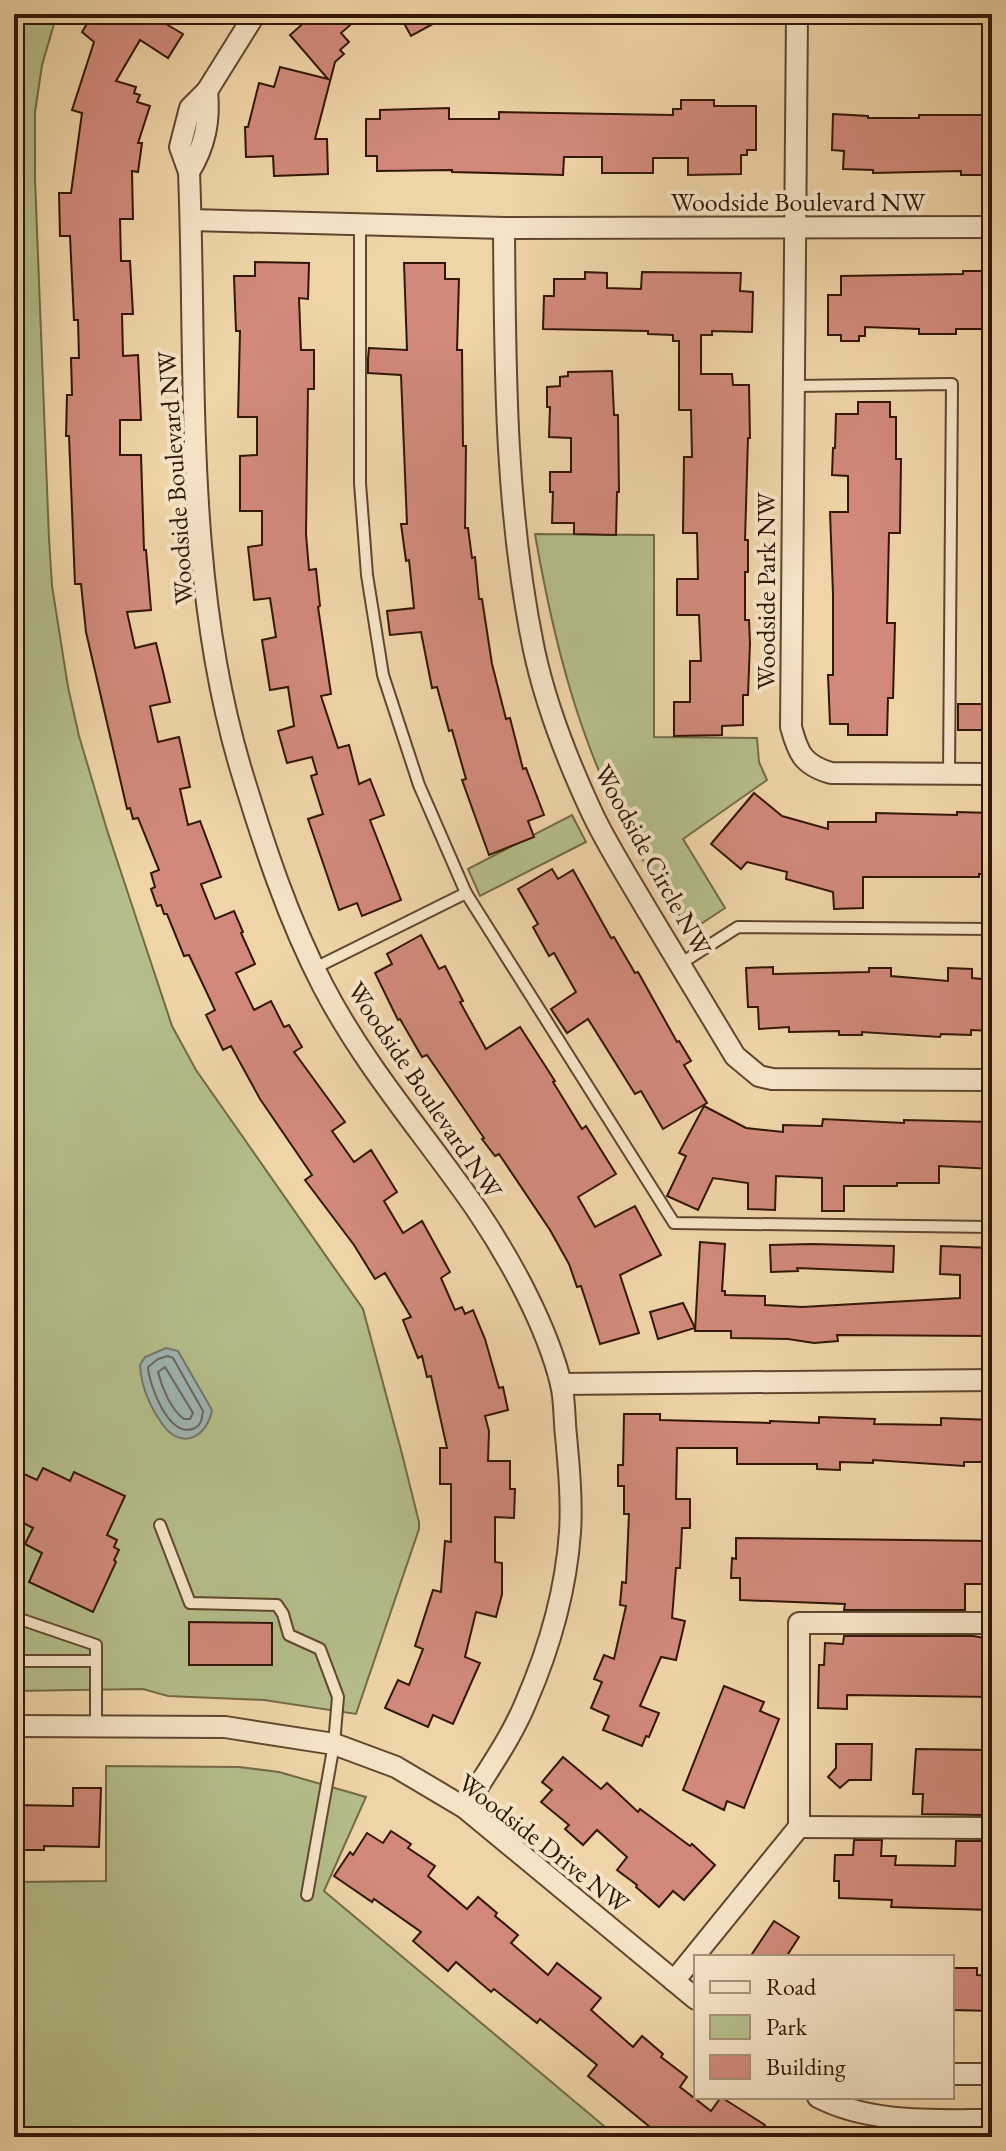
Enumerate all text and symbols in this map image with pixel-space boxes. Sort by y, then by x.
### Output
street label: Woodside Boulevard NW [671,185,926,219]
street label: Woodside Boulevard NW [149,349,201,606]
street label: Woodside Park NW [749,491,783,690]
street label: Woodside Circle NW [586,758,720,963]
street label: Woodside Boulevard NW [340,975,511,1206]
street label: Woodside Drive NW [451,1765,638,1921]
legend [694,1955,954,2099]
text: Road [766,1971,817,2002]
text: Park [766,2011,808,2042]
text: Building [766,2051,846,2082]

